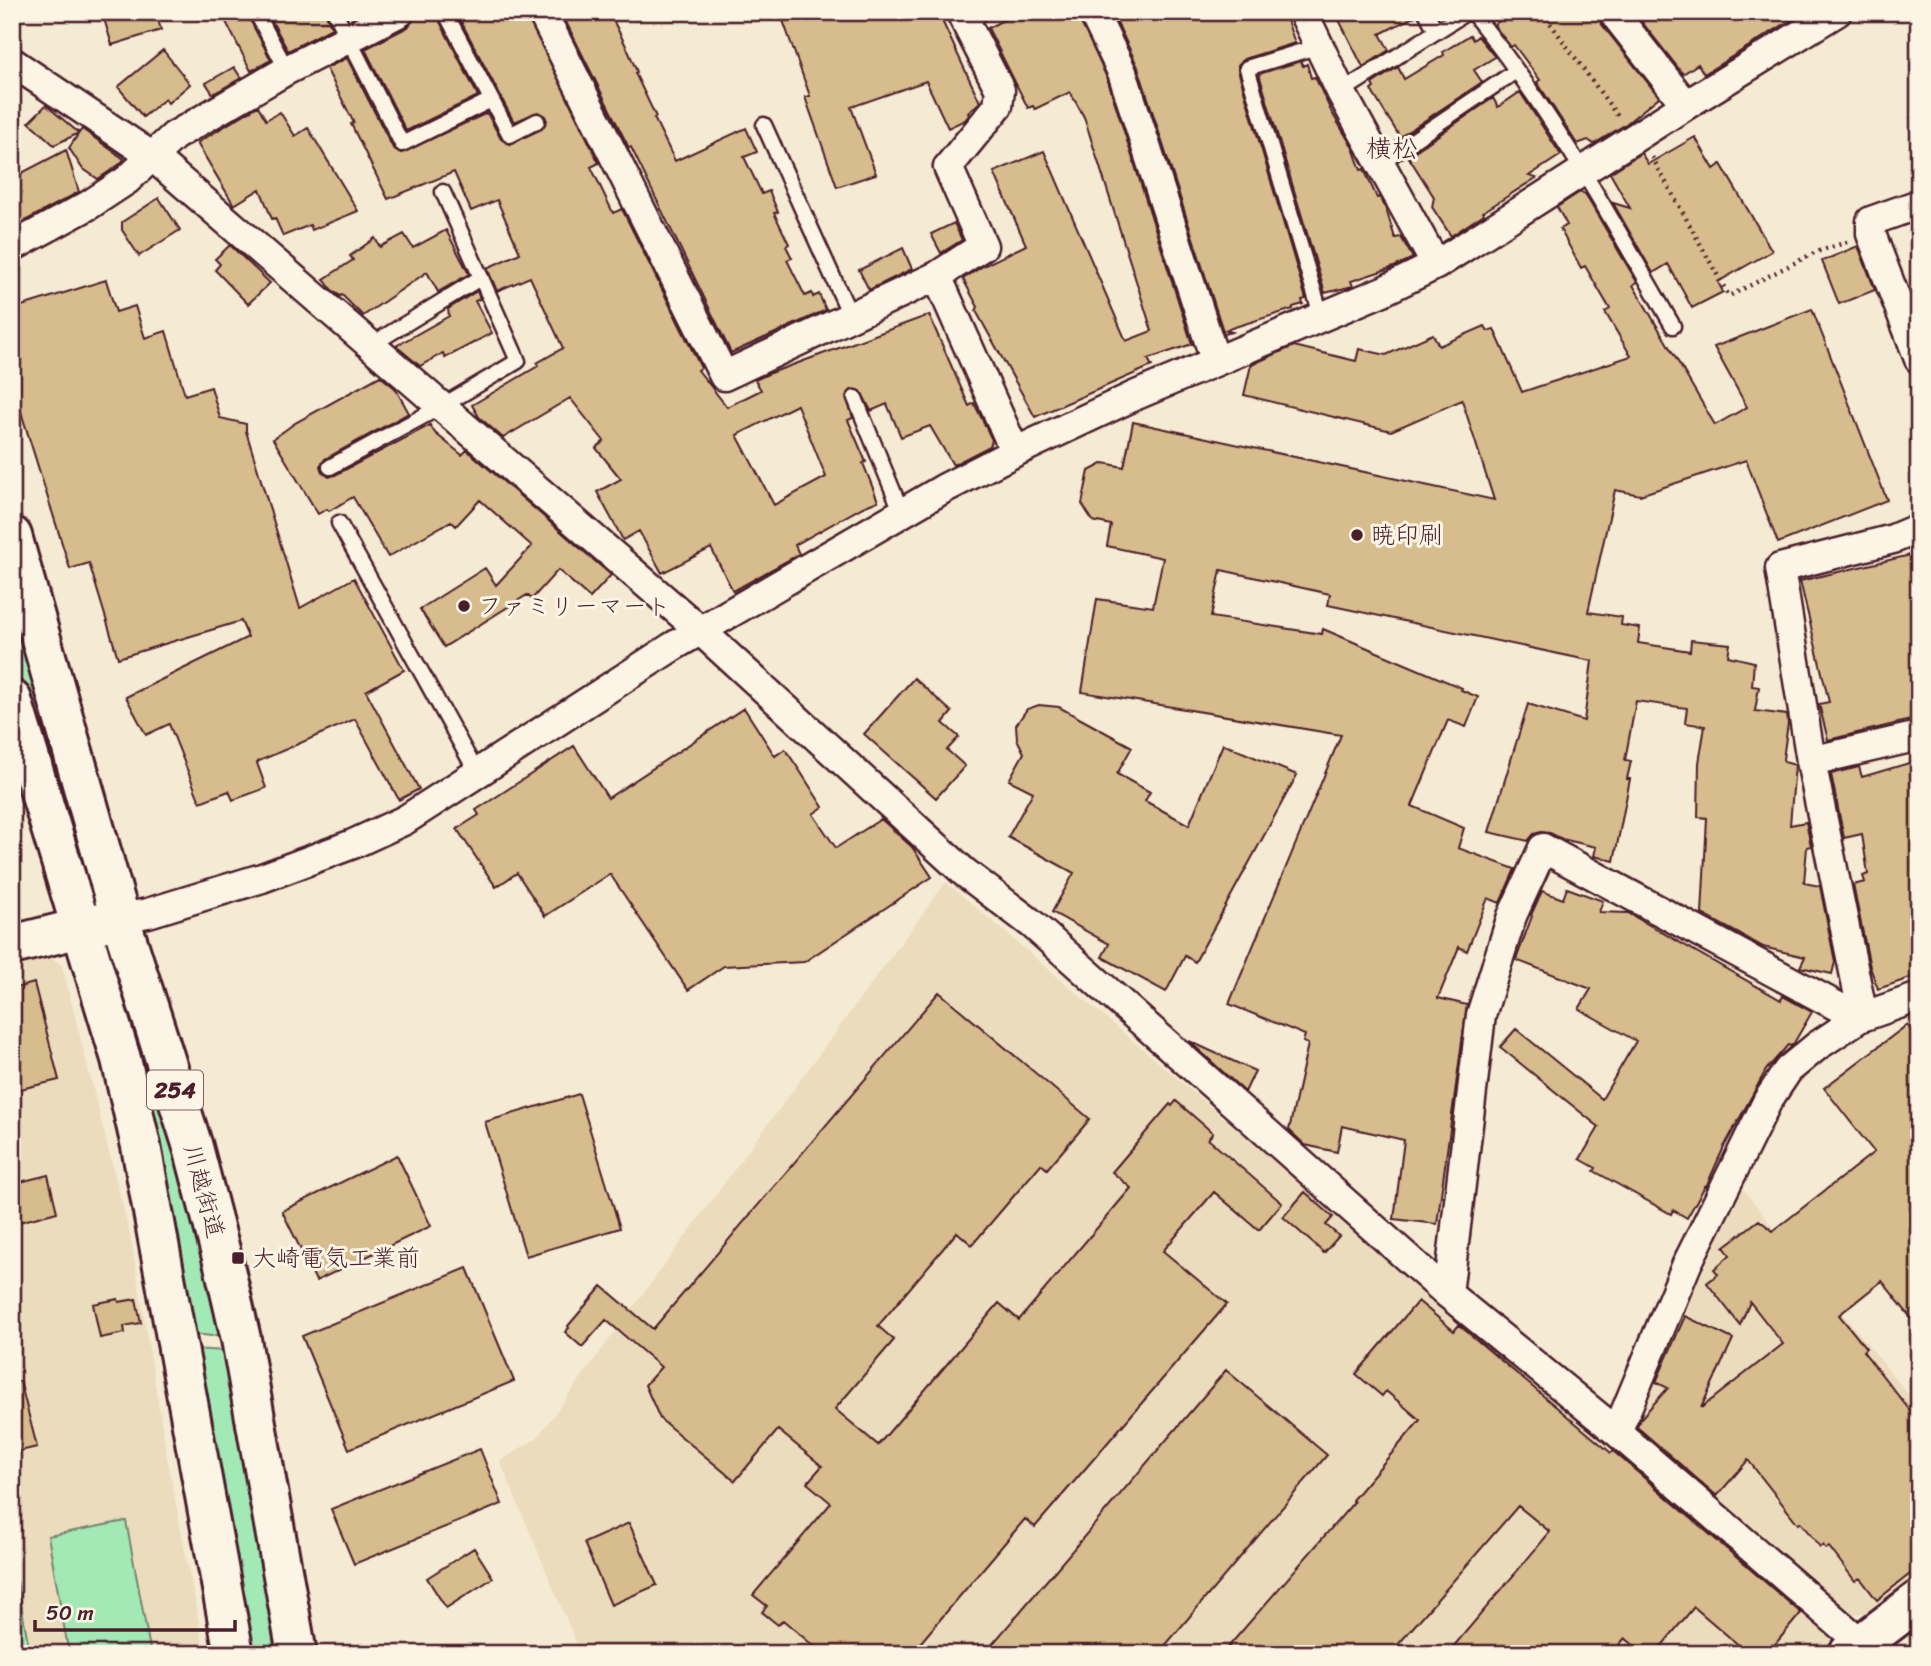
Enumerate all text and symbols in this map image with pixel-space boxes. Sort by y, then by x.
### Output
district label: 横松 [1366,125,1418,171]
place label: 暁印刷 [1371,514,1443,556]
marker: 暁印刷 [1349,527,1365,543]
place label: ファミリーマート [478,585,670,627]
marker: ファミリーマート [456,598,472,614]
road number: 254 [147,1070,203,1110]
street label: 川越街道 [171,1139,237,1243]
place label: 大崎電気工業前 [252,1237,420,1279]
marker: 大崎電気工業前 [230,1250,246,1266]
scale bar [35,1589,234,1633]
text: 50 m [46,1594,94,1632]

